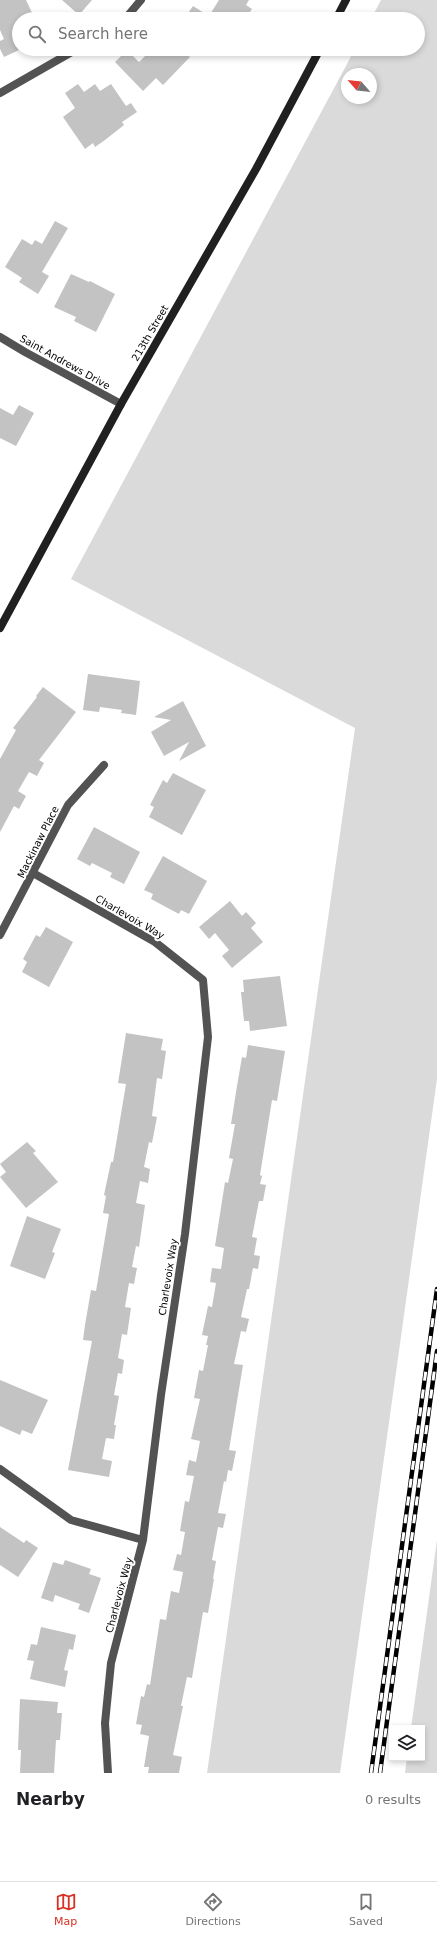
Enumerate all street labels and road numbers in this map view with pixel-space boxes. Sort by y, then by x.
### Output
street label: 213th Street [130,303,171,363]
street label: Saint Andrews Drive [18,333,112,391]
street label: Mackinaw Place [15,804,61,880]
street label: Charlevoix Way [94,893,166,941]
street label: Charlevoix Way [156,1238,180,1316]
street label: Charlevoix Way [104,1556,134,1634]

